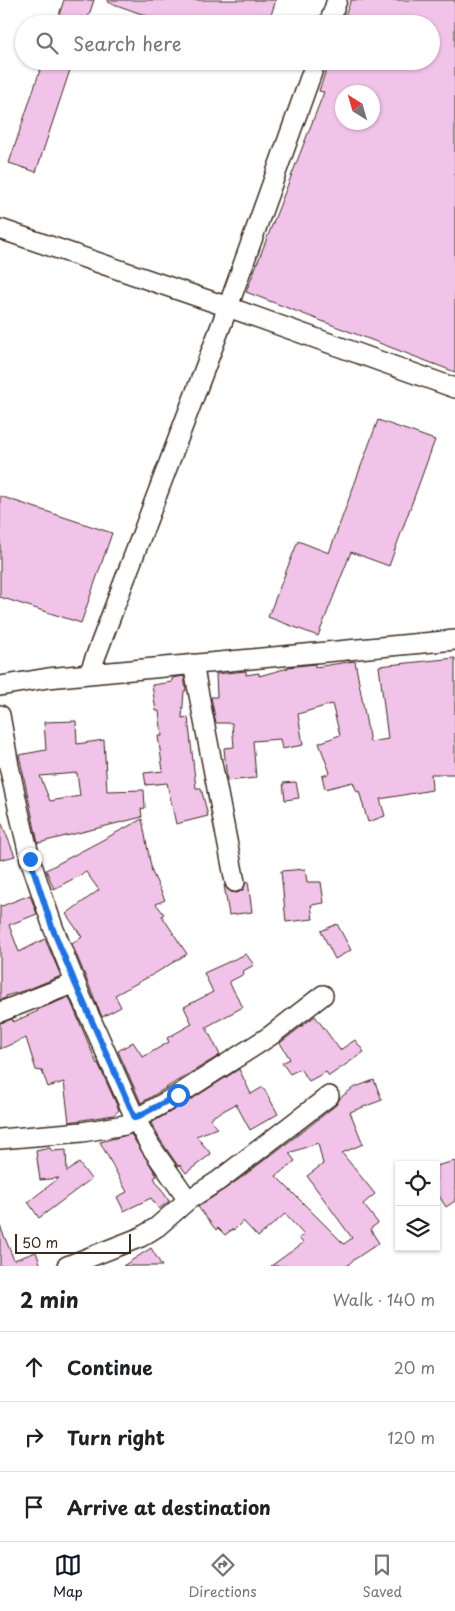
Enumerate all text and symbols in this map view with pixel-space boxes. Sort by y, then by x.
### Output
search box [15,15,440,70]
icon: search [33,29,61,57]
text: Search here [73,29,182,57]
north arrow [335,85,380,130]
route end [19,848,42,871]
route start [167,1084,190,1107]
map controls [395,1161,440,1251]
button: locate [395,1161,440,1206]
button: layers [395,1206,440,1251]
scale bar [15,1231,131,1254]
text: 50 m [22,1232,58,1253]
text: 2 min [20,1283,79,1315]
text: Walk · 140 m [333,1287,435,1311]
icon: ahead [20,1353,48,1381]
text: Continue [67,1353,153,1381]
text: 20 m [394,1355,435,1379]
icon: right [20,1423,48,1451]
text: Turn right [67,1423,165,1451]
text: 120 m [388,1425,435,1449]
icon: arrive [20,1493,48,1521]
text: Arrive at destination [67,1493,271,1521]
tab: Map [53,1551,83,1602]
tab: Directions [189,1551,257,1602]
tab: Saved [362,1551,402,1602]

